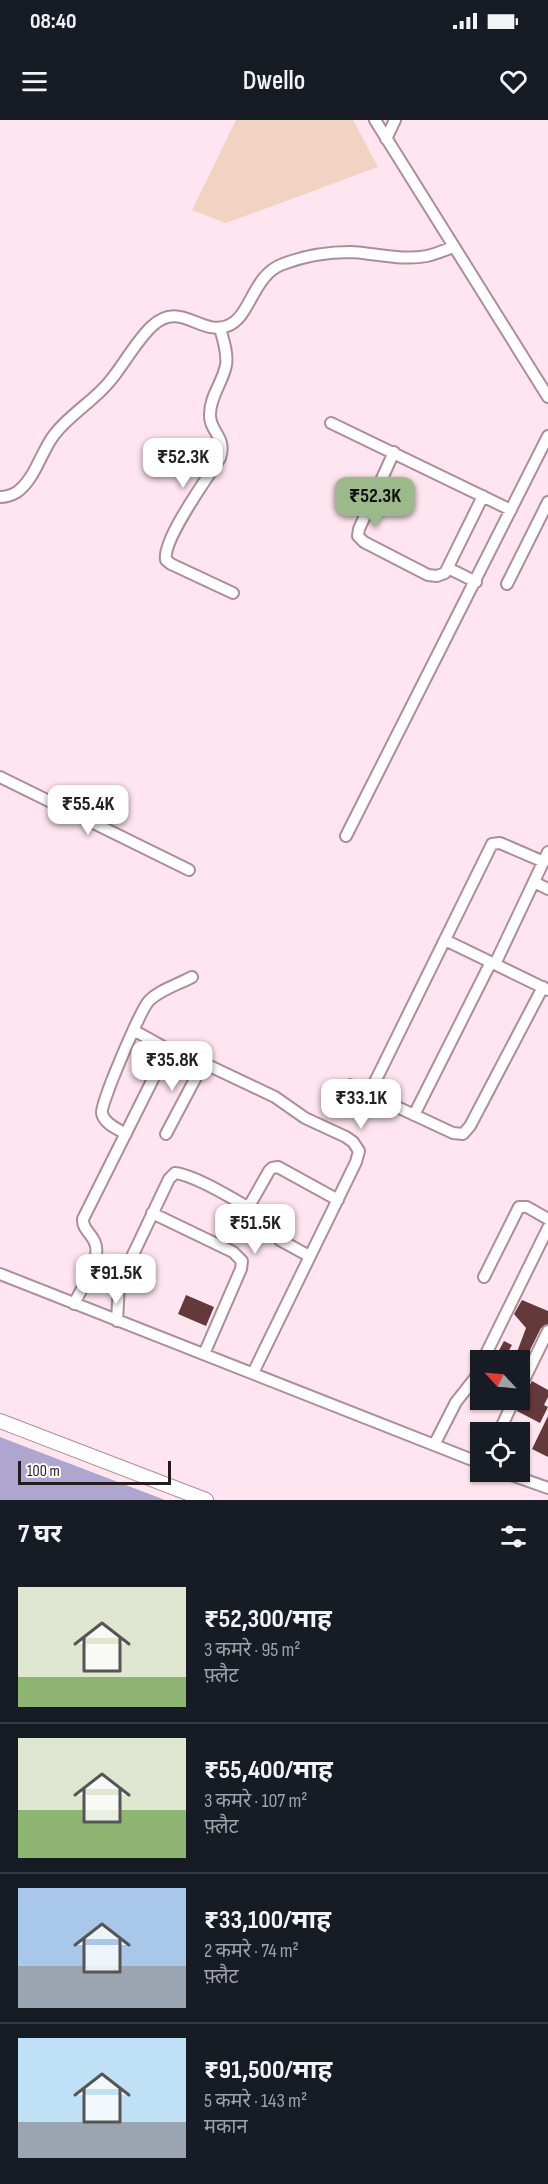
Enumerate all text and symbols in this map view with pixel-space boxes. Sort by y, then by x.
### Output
text: 08:40 [30,8,76,35]
icon: menu [18,65,51,98]
text: Dwello [243,65,305,97]
icon: heart [497,65,530,98]
pin: ₹52.3K [134,438,232,489]
text: ₹52.3K [157,445,209,469]
pin: ₹52.3K [326,477,424,528]
text: ₹52.3K [349,484,401,508]
pin: ₹55.4K [39,785,137,836]
text: ₹55.4K [62,792,114,816]
pin: ₹35.8K [123,1041,221,1092]
text: ₹35.8K [146,1048,198,1072]
pin: ₹33.1K [312,1079,410,1130]
text: ₹33.1K [335,1086,387,1110]
pin: ₹51.5K [206,1204,304,1255]
text: ₹51.5K [229,1211,281,1235]
pin: ₹91.5K [67,1254,165,1305]
text: ₹91.5K [90,1261,142,1285]
north arrow [470,1350,530,1410]
map controls [470,1350,530,1482]
button: locate [470,1422,530,1482]
scale bar [18,1458,171,1486]
text: 100 m [27,1462,60,1481]
text: 7 घर [18,1519,62,1550]
icon: filters [497,1520,530,1553]
text: ₹52,300/माह [204,1604,332,1635]
icon: home [66,1611,138,1683]
text: 3 कमरे · 95 m² [204,1638,301,1662]
text: फ़्लैट [204,1664,239,1688]
text: ₹55,400/माह [204,1755,333,1786]
icon: home [66,1762,138,1834]
text: 3 कमरे · 107 m² [204,1789,308,1813]
text: फ़्लैट [204,1815,239,1839]
text: ₹33,100/माह [204,1905,331,1936]
icon: home [66,1912,138,1984]
text: 2 कमरे · 74 m² [204,1939,299,1963]
text: फ़्लैट [204,1965,239,1989]
text: ₹91,500/माह [204,2055,332,2086]
icon: home [66,2062,138,2134]
text: 5 कमरे · 143 m² [204,2089,307,2113]
text: मकान [204,2115,248,2139]

